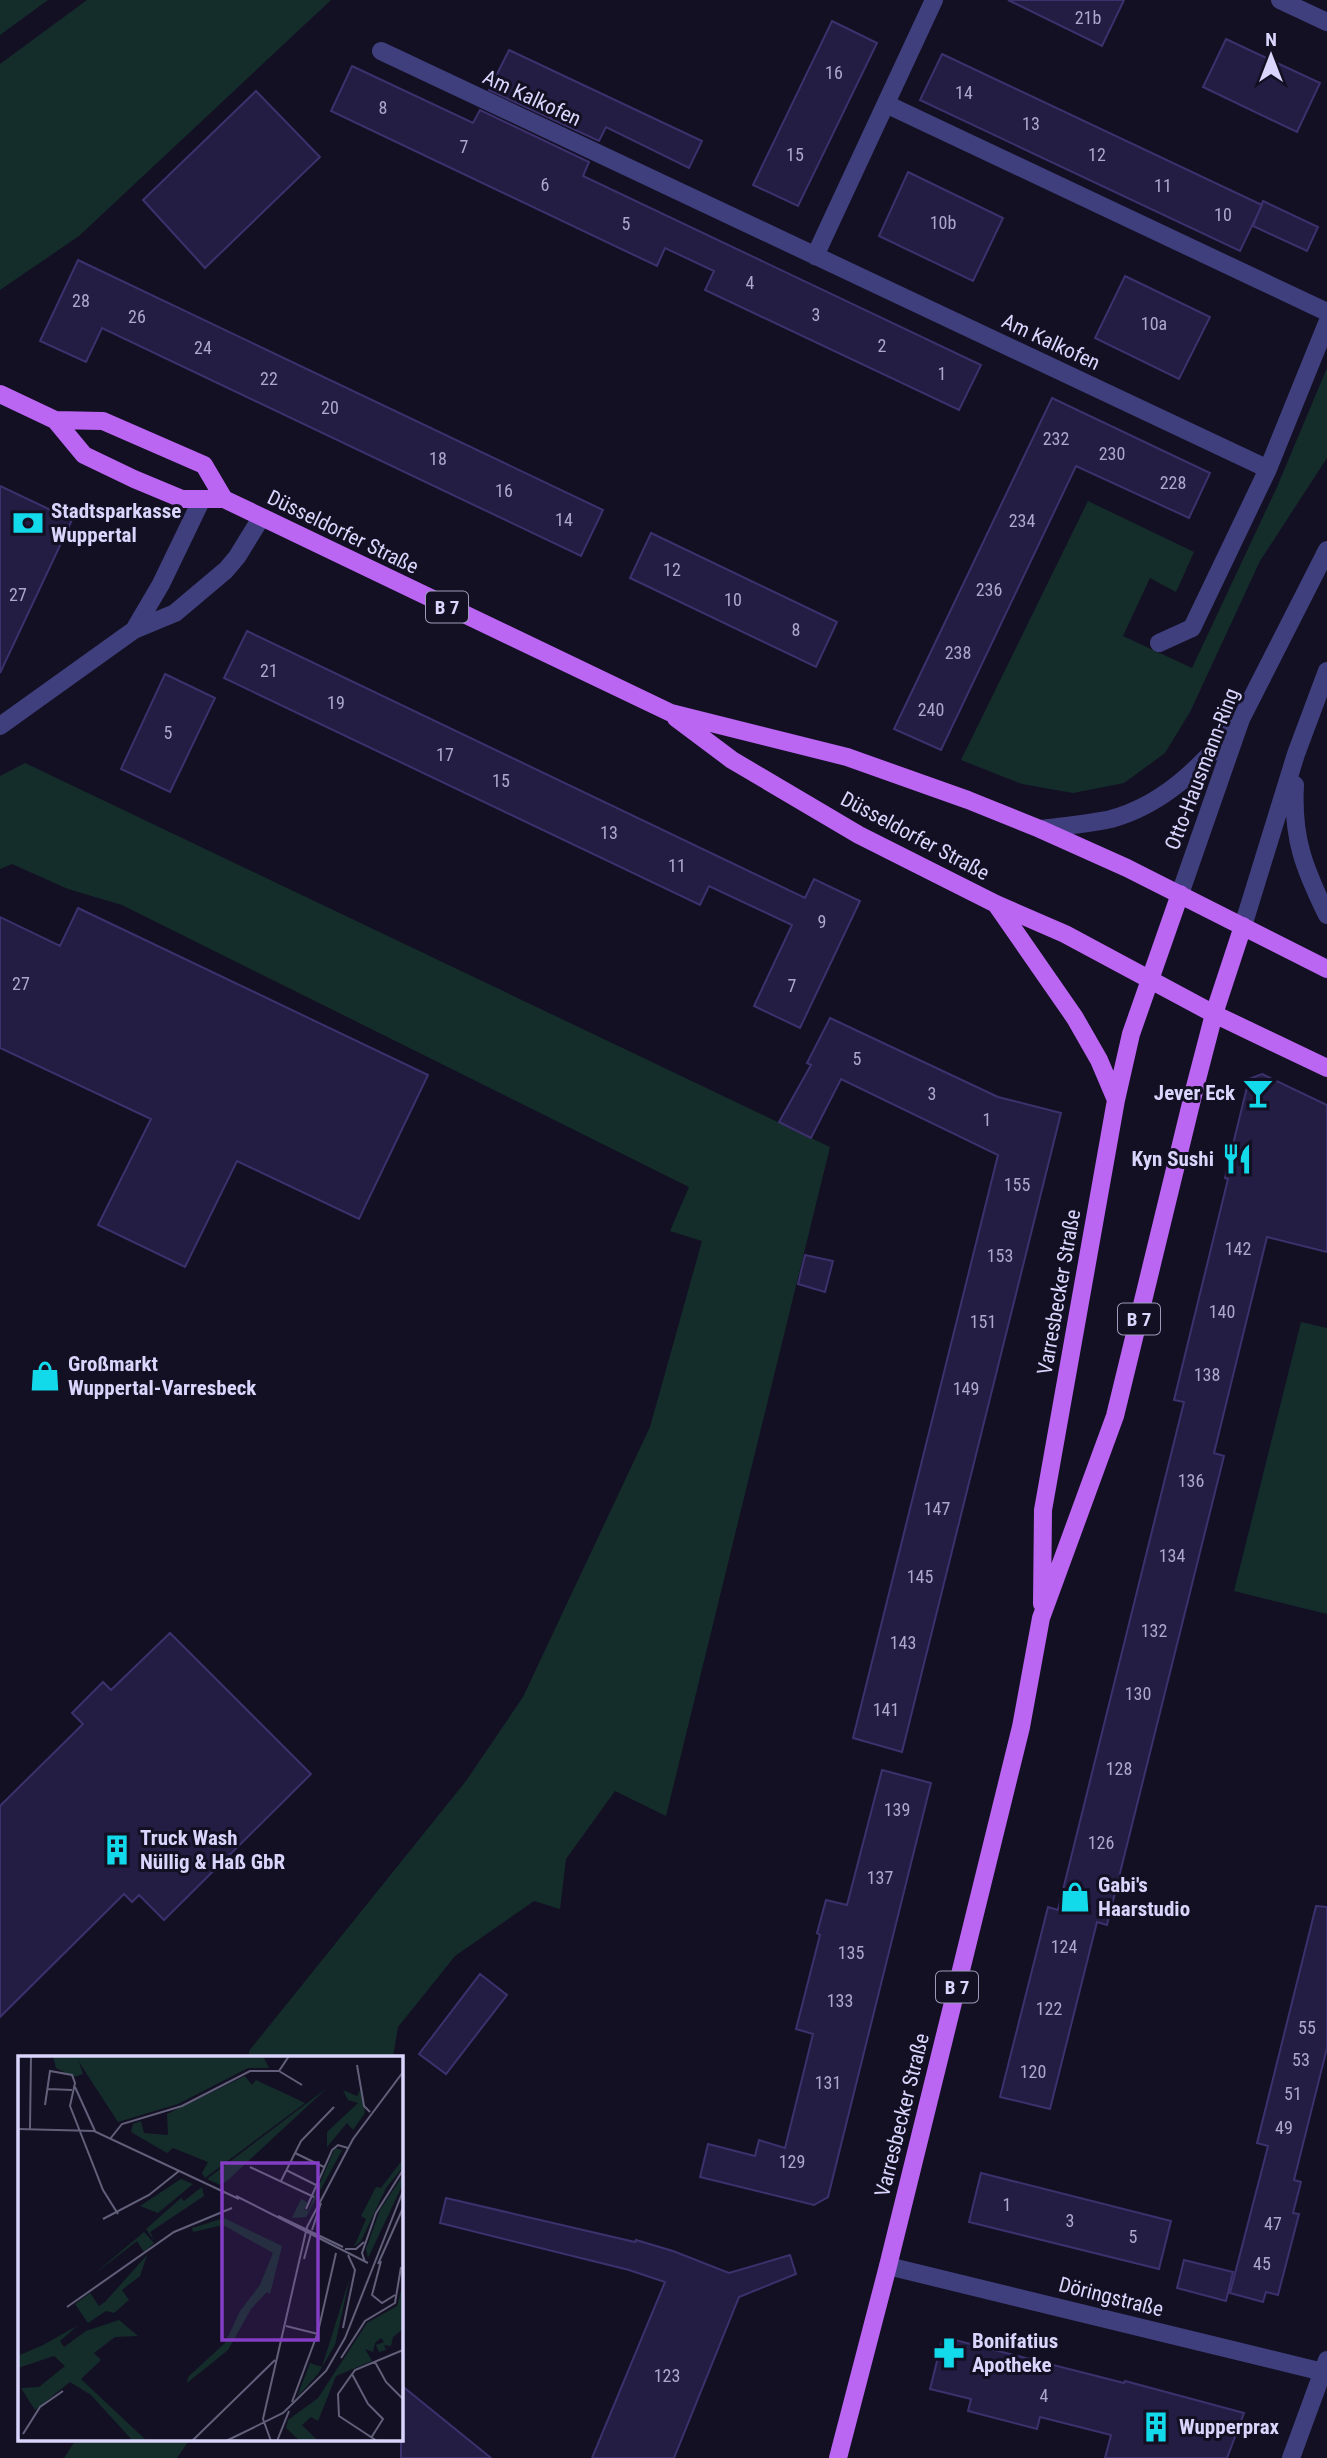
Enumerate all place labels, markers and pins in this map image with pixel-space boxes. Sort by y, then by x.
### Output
place label: Stadtsparkasse Wuppertal [51,499,181,547]
bank icon: Stadtsparkasse Wuppertal [11,506,45,540]
bar icon: Jever Eck [1241,1076,1275,1110]
place label: Jever Eck [1154,1081,1236,1105]
restaurant icon: Kyn Sushi [1220,1142,1254,1176]
place label: Kyn Sushi [1131,1147,1214,1171]
place label: Großmarkt Wuppertal-Varresbeck [68,1352,257,1400]
shop icon: Großmarkt Wuppertal-Varresbeck [28,1359,62,1393]
place label: Truck Wash Nüllig & Haß GbR [140,1826,285,1874]
building icon: Truck Wash Nüllig & Haß GbR [100,1833,134,1867]
place label: Gabi's Haarstudio [1098,1873,1190,1921]
shop icon: Gabi's Haarstudio [1058,1880,1092,1914]
place label: Bonifatius Apotheke [972,2329,1058,2377]
pharmacy icon: Bonifatius Apotheke [932,2336,966,2370]
building icon: Wupperprax [1139,2410,1173,2444]
place label: Wupperprax [1179,2415,1280,2439]

